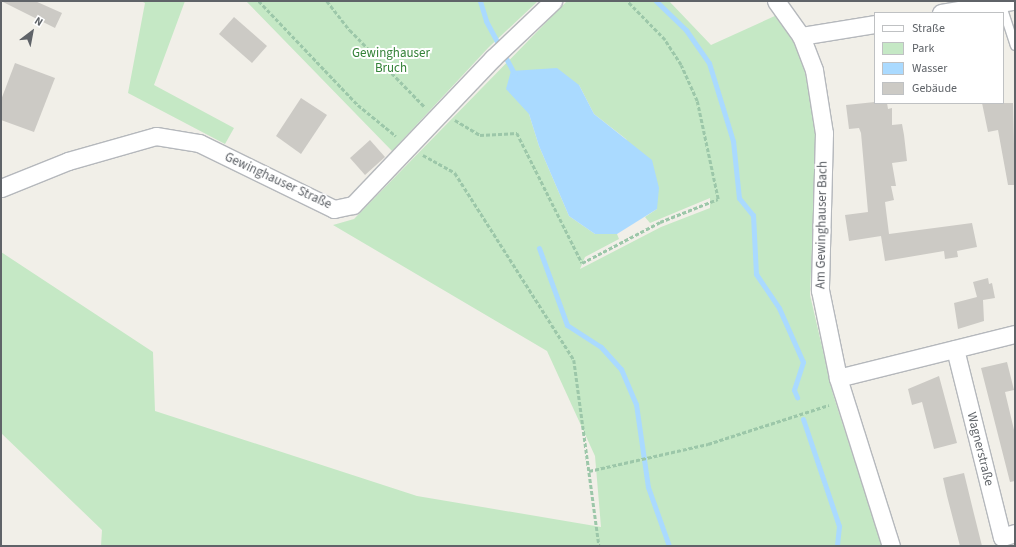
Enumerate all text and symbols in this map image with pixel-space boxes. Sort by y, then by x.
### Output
north arrow [12,12,52,52]
legend [874,12,1004,104]
text: N [32,13,46,30]
text: Straße [912,20,945,37]
text: Park [912,40,934,57]
park label: Gewinghauser Bruch [352,46,430,77]
text: Wasser [912,60,947,77]
text: Gebäude [912,80,957,97]
street label: Gewinghauser Straße [222,149,334,213]
street label: Am Gewinghauser Bach [813,161,831,289]
street label: Wagnerstraße [963,411,997,487]

